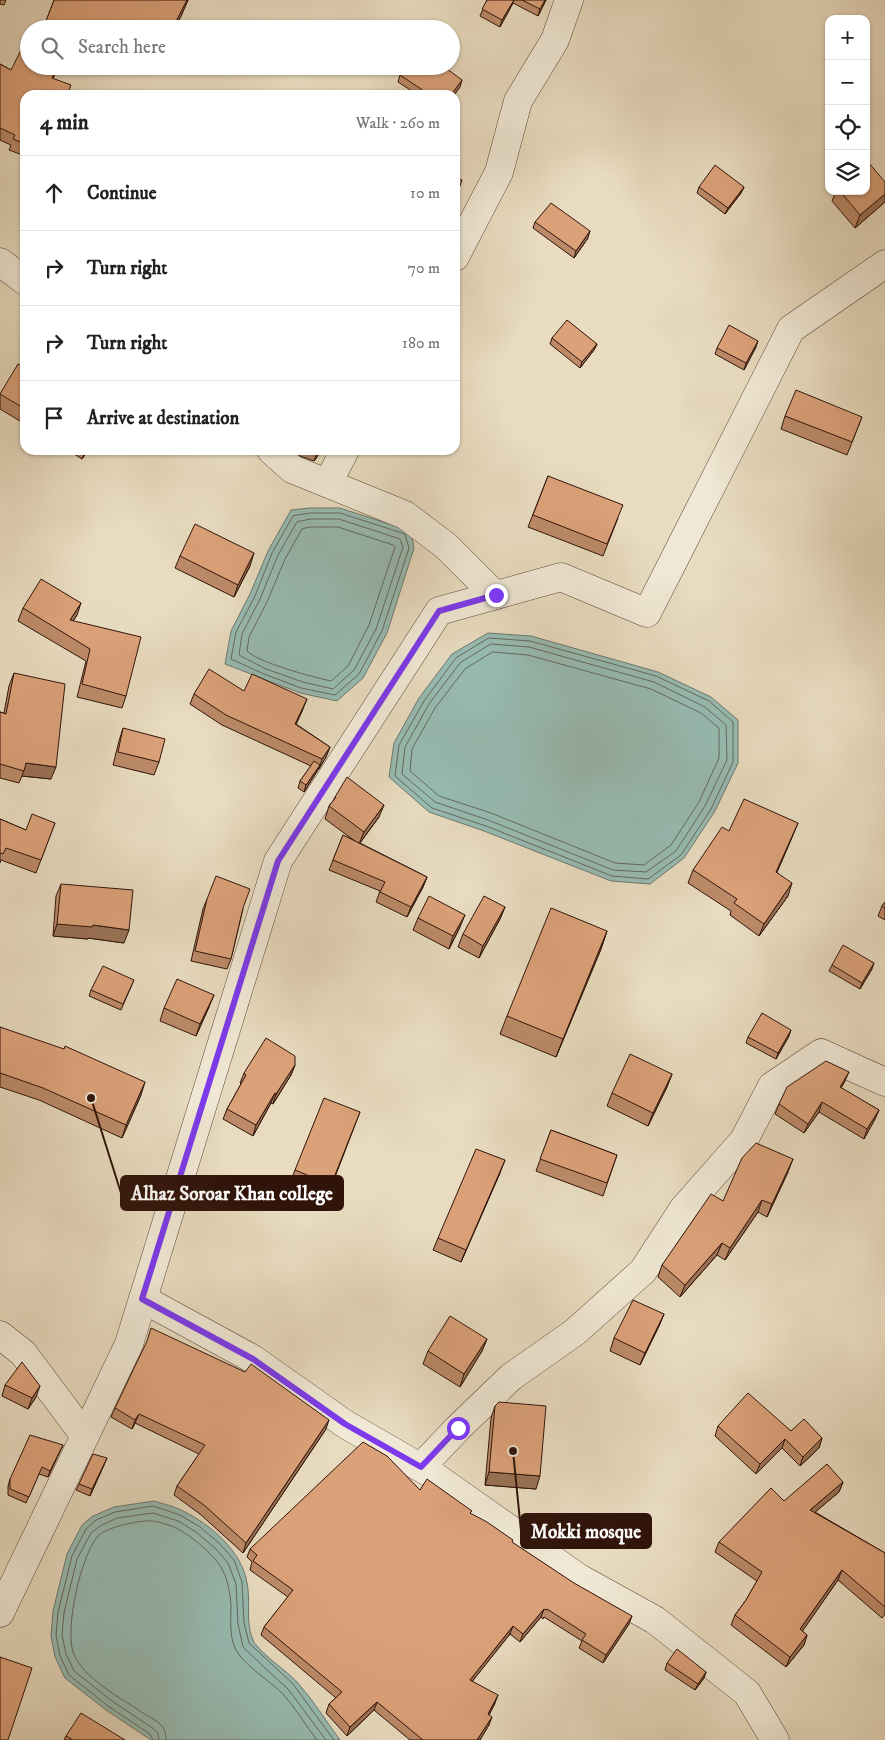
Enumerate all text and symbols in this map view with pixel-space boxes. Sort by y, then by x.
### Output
map controls [825,15,870,195]
button: + [825,15,870,60]
search box [20,20,460,75]
icon: search [38,34,66,62]
text: Search here [78,36,166,59]
button: − [825,60,870,105]
button: locate [825,105,870,150]
text: 4 min [40,110,89,136]
text: Walk · 260 m [356,113,440,133]
button: layers [825,150,870,195]
icon: ahead [40,179,68,207]
text: Continue [87,182,157,205]
text: 10 m [410,183,440,203]
icon: right [40,254,68,282]
text: Turn right [87,257,167,280]
text: 70 m [408,258,440,278]
icon: right [40,329,68,357]
text: Turn right [87,332,167,355]
text: 180 m [402,333,440,353]
icon: arrive [40,404,68,432]
text: Arrive at destination [87,407,239,430]
route end [485,584,508,607]
callout: Alhaz Soroar Khan college [121,1176,343,1210]
text: Alhaz Soroar Khan college [130,1183,333,1206]
route start [447,1417,470,1440]
callout: Mokki mosque [521,1514,651,1548]
text: Mokki mosque [531,1521,641,1545]

